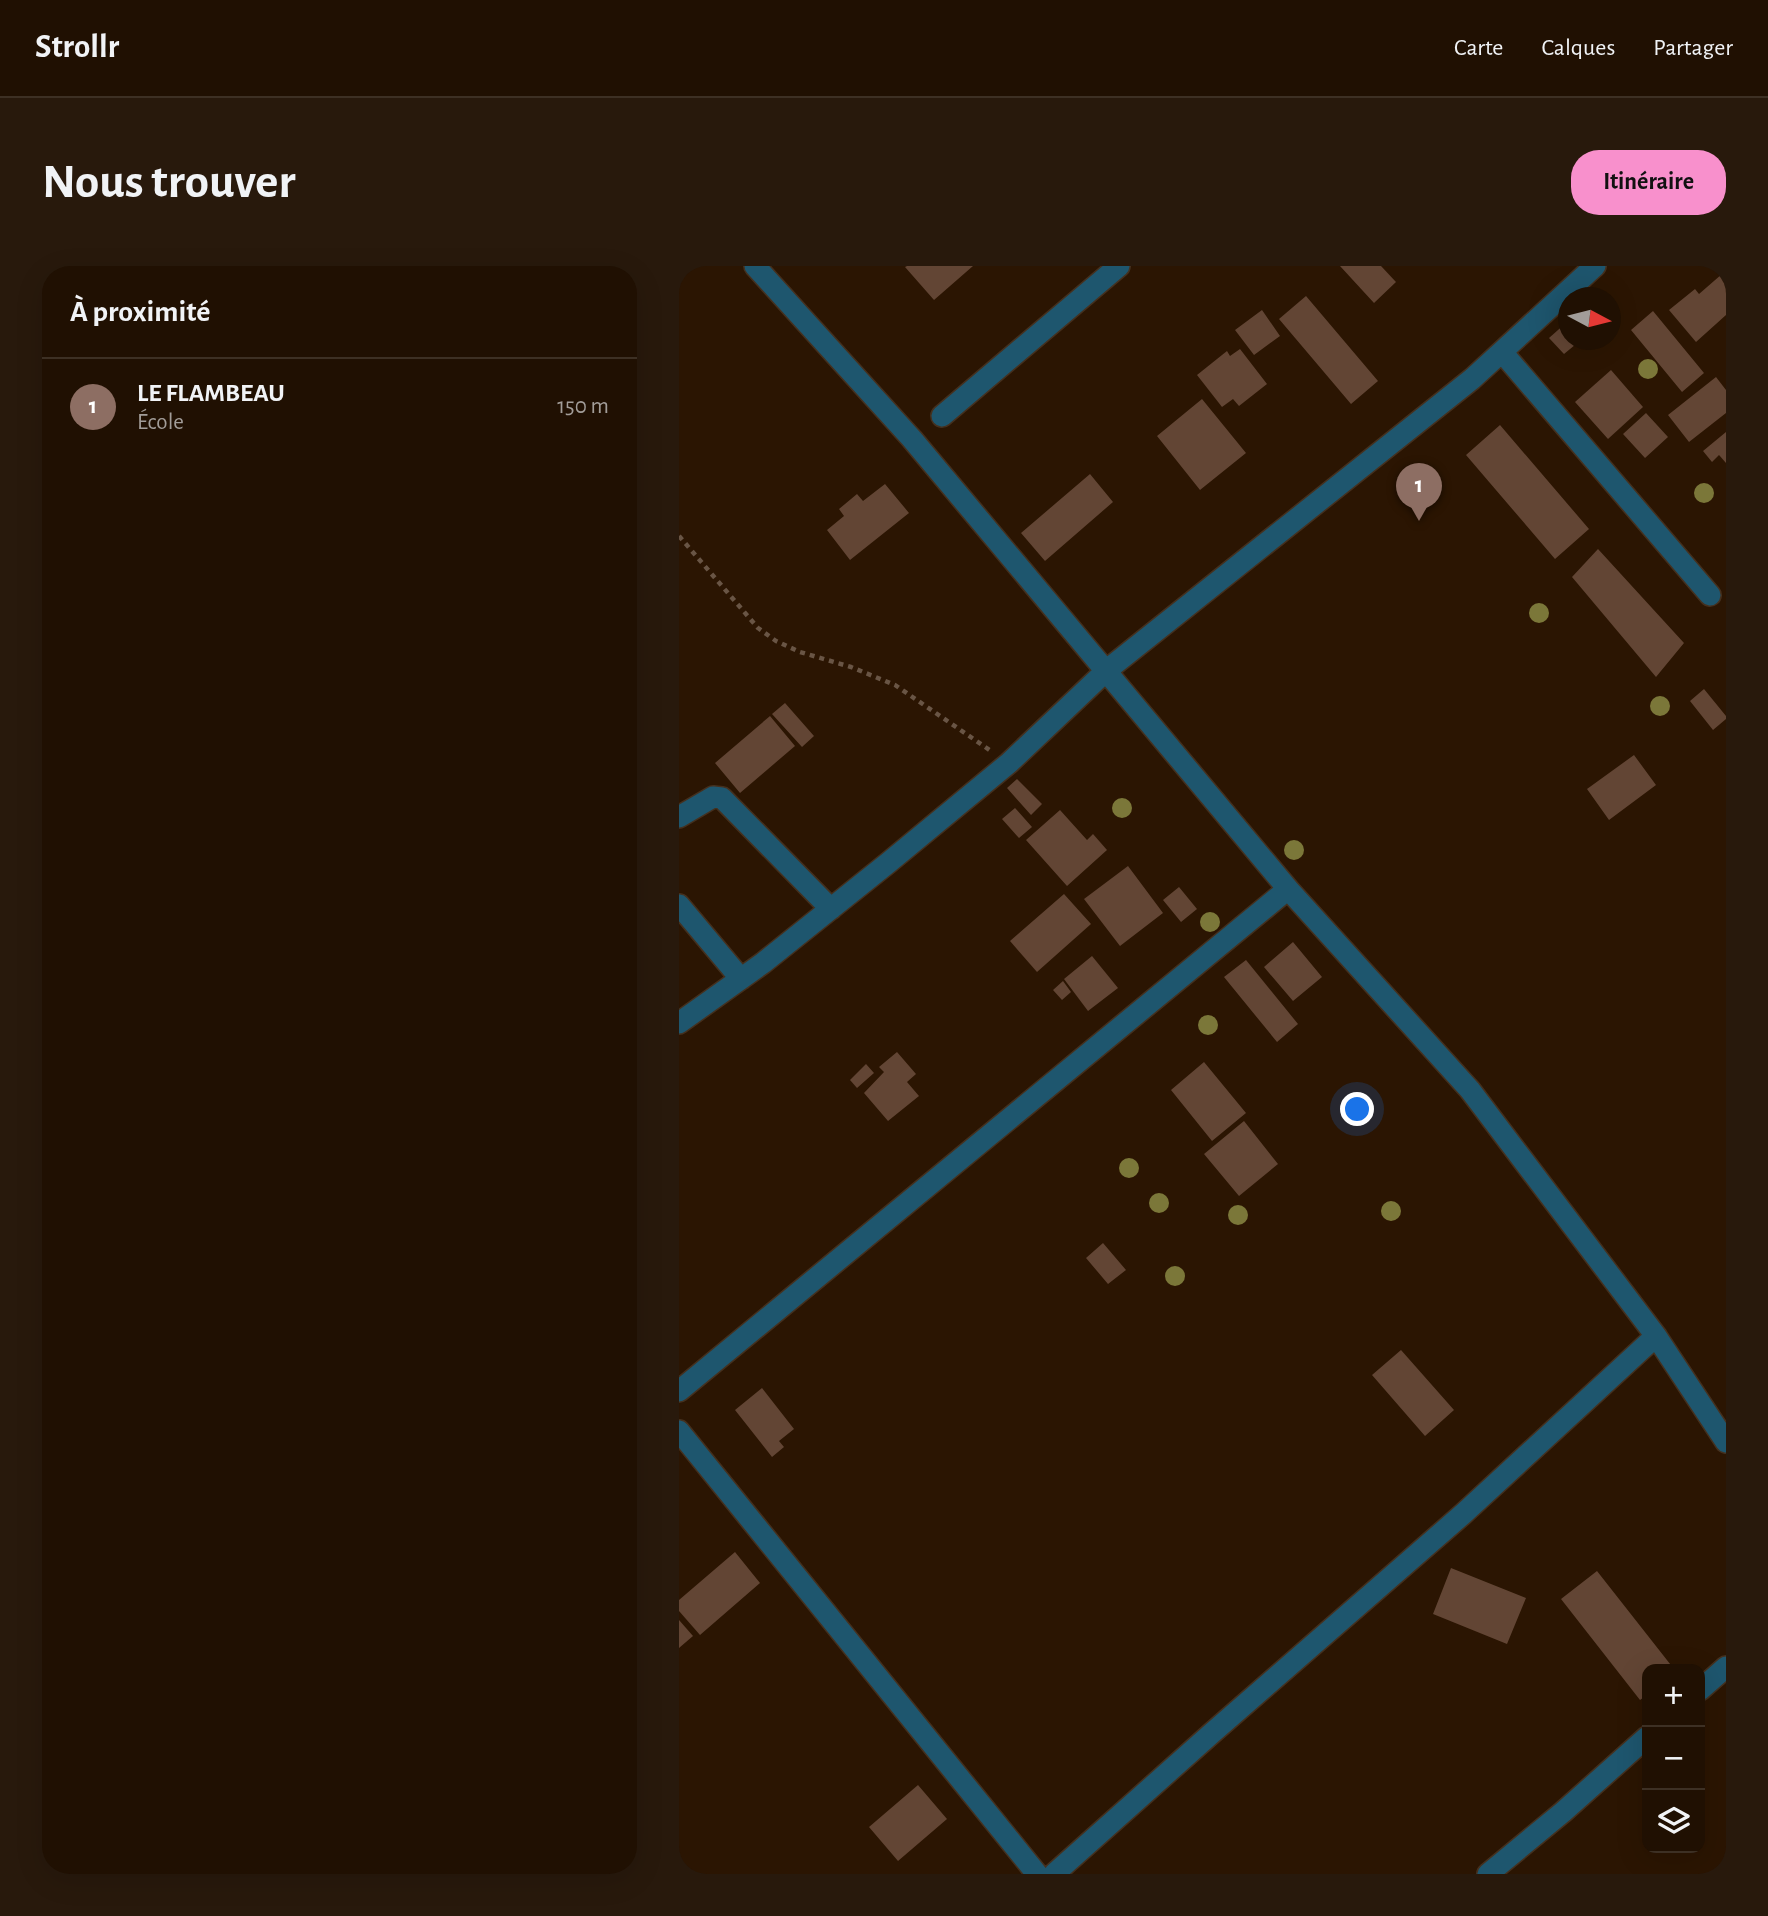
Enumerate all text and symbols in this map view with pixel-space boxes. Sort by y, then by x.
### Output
text: Strollr [35,31,119,64]
text: Carte [1454,36,1503,60]
text: Calques [1541,36,1615,60]
text: Partager [1653,36,1733,60]
button: Itinéraire [1571,150,1726,215]
text: Nous trouver [42,158,296,207]
north arrow [1558,287,1621,350]
text: À proximité [70,297,210,327]
text: LE FLAMBEAU [137,380,285,406]
text: 1 [89,395,97,418]
text: 150 m [557,395,609,418]
text: École [137,411,184,434]
pin: 1 [1396,463,1442,521]
your location [1340,1092,1374,1126]
map controls [1642,1664,1705,1853]
button: + [1642,1664,1705,1727]
button: − [1642,1727,1705,1790]
button: layers [1642,1790,1705,1853]

